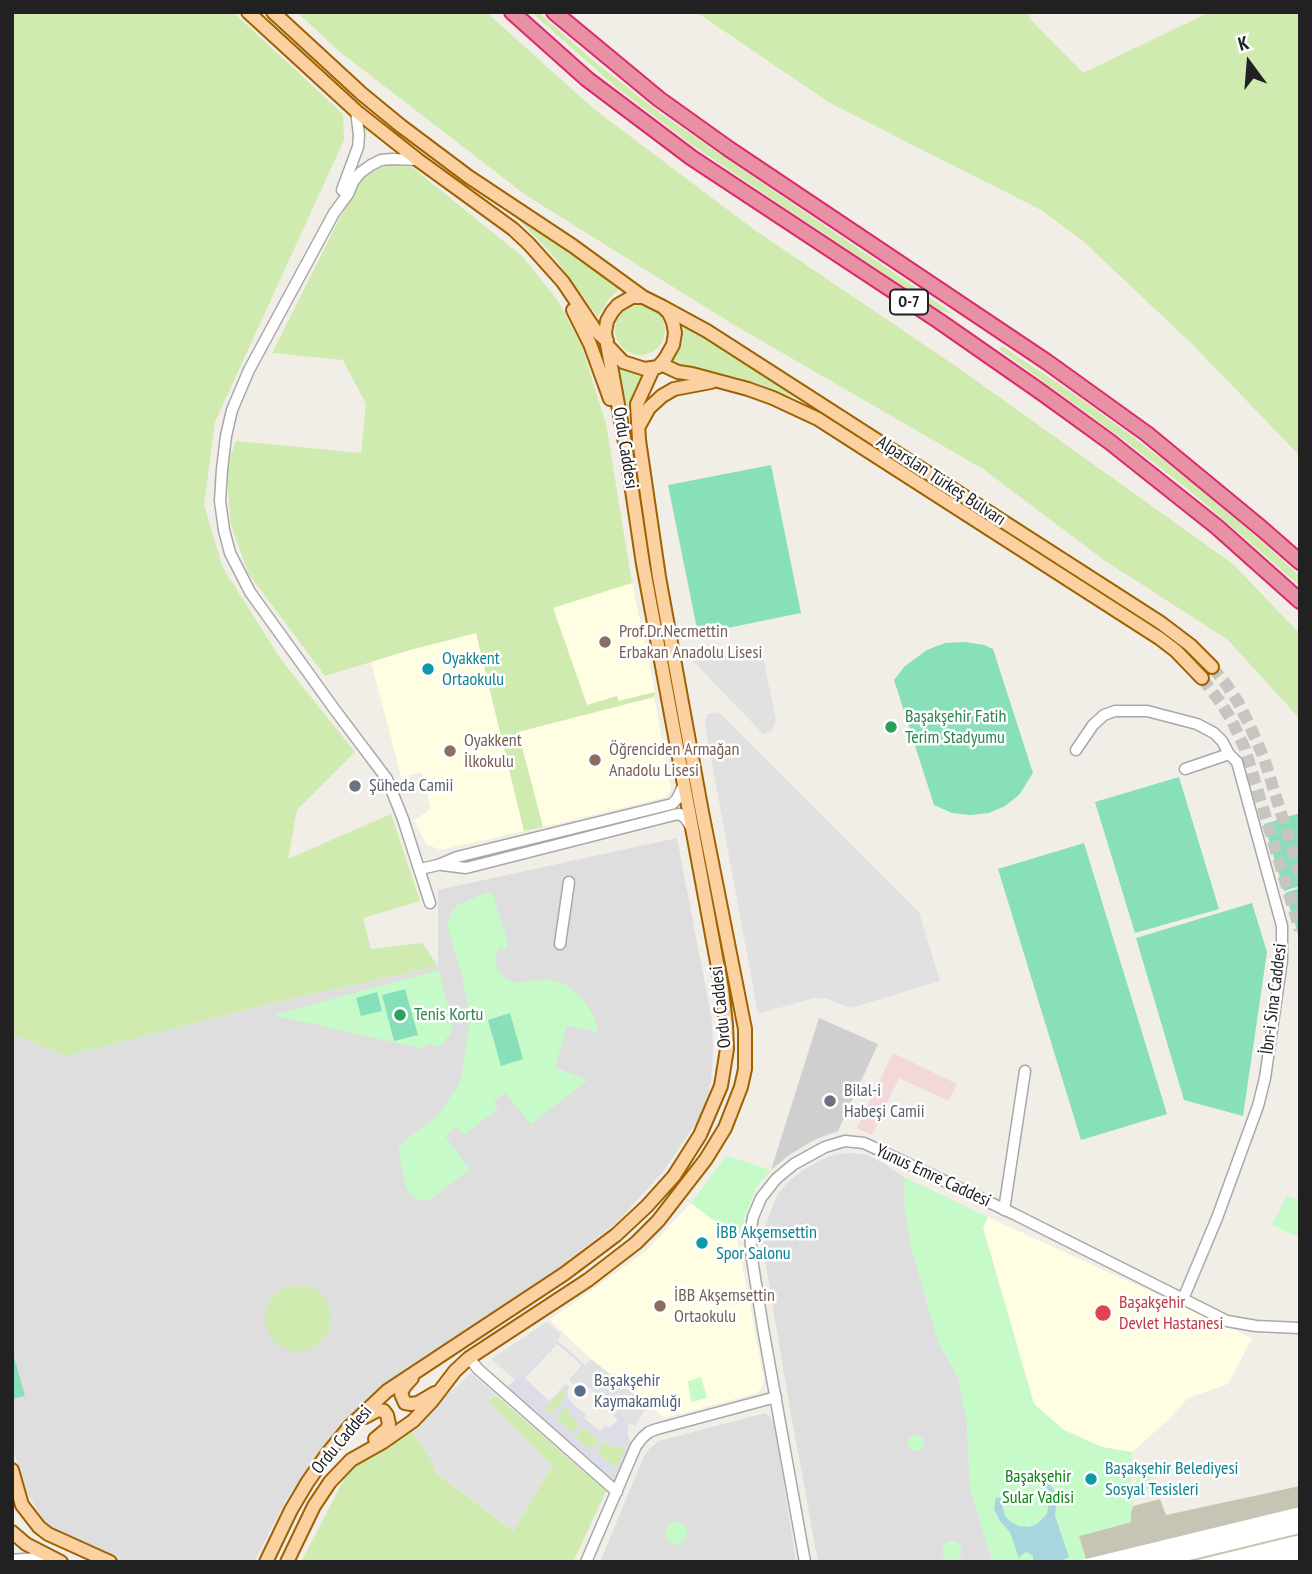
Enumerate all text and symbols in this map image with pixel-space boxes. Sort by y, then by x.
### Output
north arrow [1214,28,1284,98]
text: K [1235,30,1251,56]
road number: O-7 [890,290,928,314]
street label: Ordu Caddesi [608,406,642,490]
street label: Alparslan Türkeş Bulvarı [873,431,1009,531]
place label: Prof.Dr.Necmettin Erbakan Anadolu Lisesi [619,621,762,664]
marker: Prof.Dr.Necmettin Erbakan Anadolu Lisesi [597,634,613,650]
place label: Oyakkent Ortaokulu [442,648,504,690]
marker: Oyakkent Ortaokulu [420,661,436,677]
place label: Başakşehir Fatih Terim Stadyumu [905,706,1006,748]
marker: Başakşehir Fatih Terim Stadyumu [883,719,899,735]
place label: Oyakkent İlkokulu [464,730,522,772]
place label: Öğrenciden Armağan Anadolu Lisesi [609,739,739,782]
marker: Oyakkent İlkokulu [442,743,458,759]
marker: Öğrenciden Armağan Anadolu Lisesi [587,752,603,768]
place label: Şüheda Camii [369,775,453,797]
marker: Şüheda Camii [347,778,363,794]
street label: İbn-i Sina Caddesi [1256,942,1292,1056]
street label: Ordu Caddesi [706,965,736,1049]
place label: Tenis Kortu [414,1004,483,1026]
marker: Tenis Kortu [392,1007,408,1023]
place label: Bilal-i Habeşi Camii [844,1080,925,1122]
marker: Bilal-i Habeşi Camii [822,1093,838,1109]
street label: Yunus Emre Caddesi [872,1140,994,1212]
place label: İBB Akşemsettin Spor Salonu [716,1222,817,1264]
marker: İBB Akşemsettin Spor Salonu [694,1235,710,1251]
place label: İBB Akşemsettin Ortaokulu [674,1285,775,1328]
place label: Başakşehir Devlet Hastanesi [1119,1292,1223,1334]
marker: İBB Akşemsettin Ortaokulu [652,1298,668,1314]
marker: Başakşehir Devlet Hastanesi [1093,1303,1113,1323]
place label: Başakşehir Kaymakamlığı [594,1370,681,1412]
marker: Başakşehir Kaymakamlığı [572,1383,588,1399]
street label: Ordu Caddesi [307,1401,377,1479]
place label: Başakşehir Belediyesi Sosyal Tesisleri [1105,1458,1238,1500]
park label: Başakşehir Sular Vadisi [1002,1466,1074,1508]
marker: Başakşehir Belediyesi Sosyal Tesisleri [1083,1471,1099,1487]

